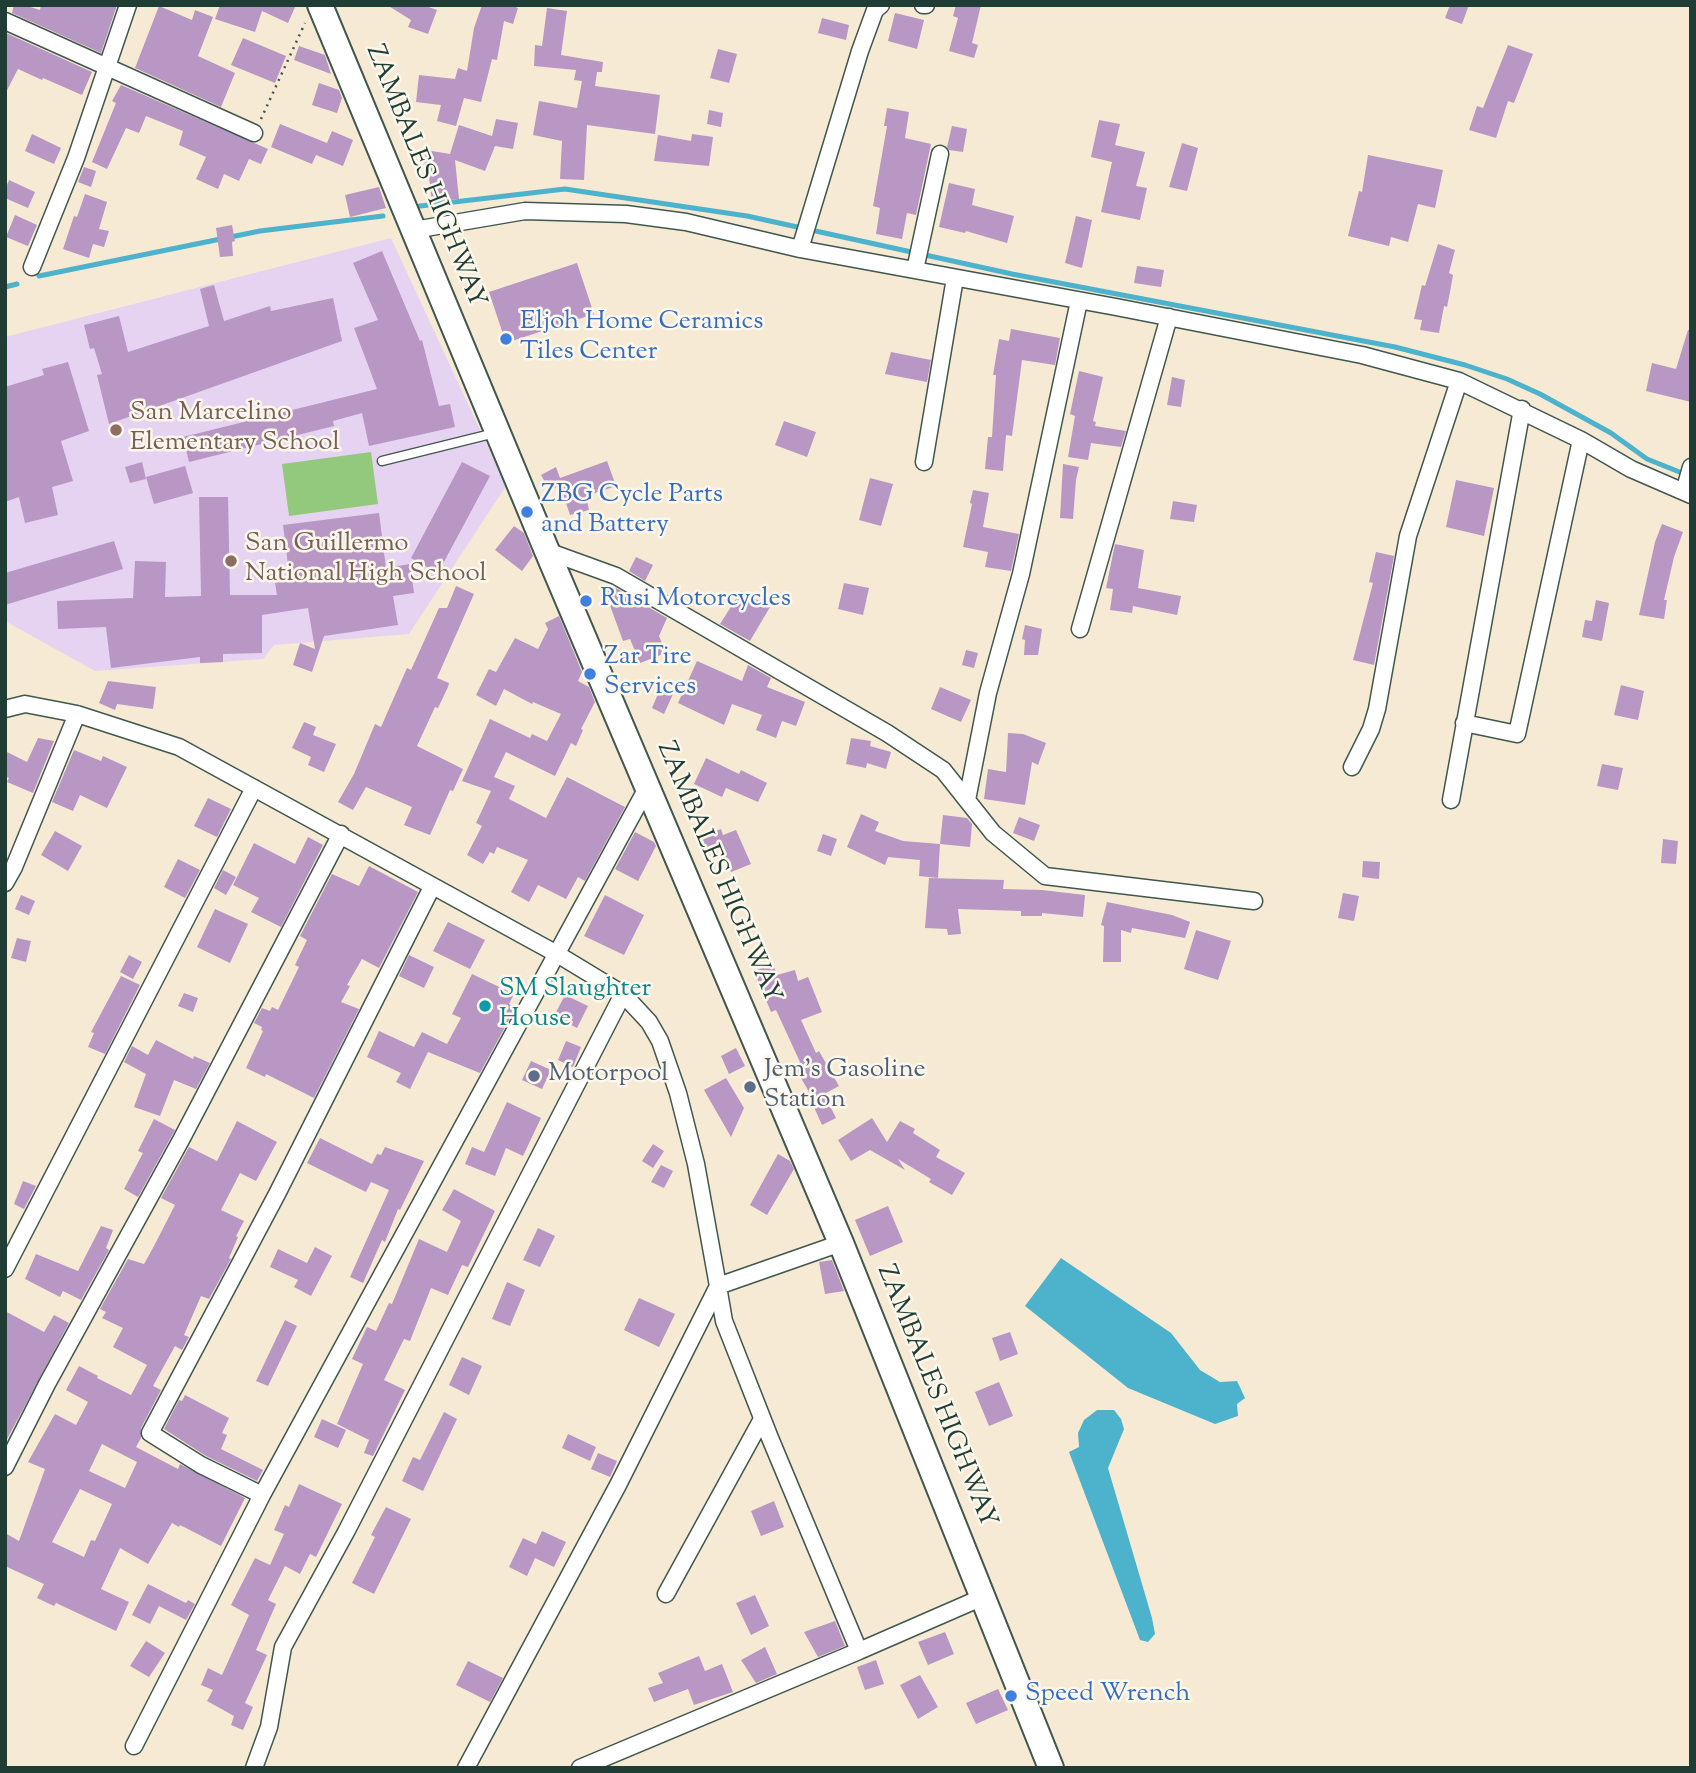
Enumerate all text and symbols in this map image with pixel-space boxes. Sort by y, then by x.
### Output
street label: ZAMBALES HIGHWAY [357,41,491,313]
place label: Eljoh Home Ceramics Tiles Center [520,308,763,370]
marker: Eljoh Home Ceramics Tiles Center [498,331,514,347]
place label: San Marcelino Elementary School [130,399,340,460]
marker: San Marcelino Elementary School [108,422,124,438]
place label: ZBG Cycle Parts and Battery [541,481,723,542]
marker: ZBG Cycle Parts and Battery [519,504,535,520]
place label: San Guillermo National High School [245,530,487,592]
marker: San Guillermo National High School [223,553,239,569]
place label: Rusi Motorcycles [600,585,791,617]
marker: Rusi Motorcycles [578,593,594,609]
place label: Zar Tire Services [604,643,696,704]
marker: Zar Tire Services [582,666,598,682]
street label: ZAMBALES HIGHWAY [648,738,786,1008]
place label: SM Slaughter House [499,975,651,1036]
marker: SM Slaughter House [477,998,493,1014]
place label: Jem's Gasoline Station [764,1056,926,1118]
place label: Motorpool [548,1060,668,1092]
marker: Motorpool [526,1068,542,1084]
marker: Jem's Gasoline Station [742,1079,758,1095]
street label: ZAMBALES HIGHWAY [868,1261,1002,1533]
place label: Speed Wrench [1025,1680,1191,1712]
marker: Speed Wrench [1003,1688,1019,1704]

